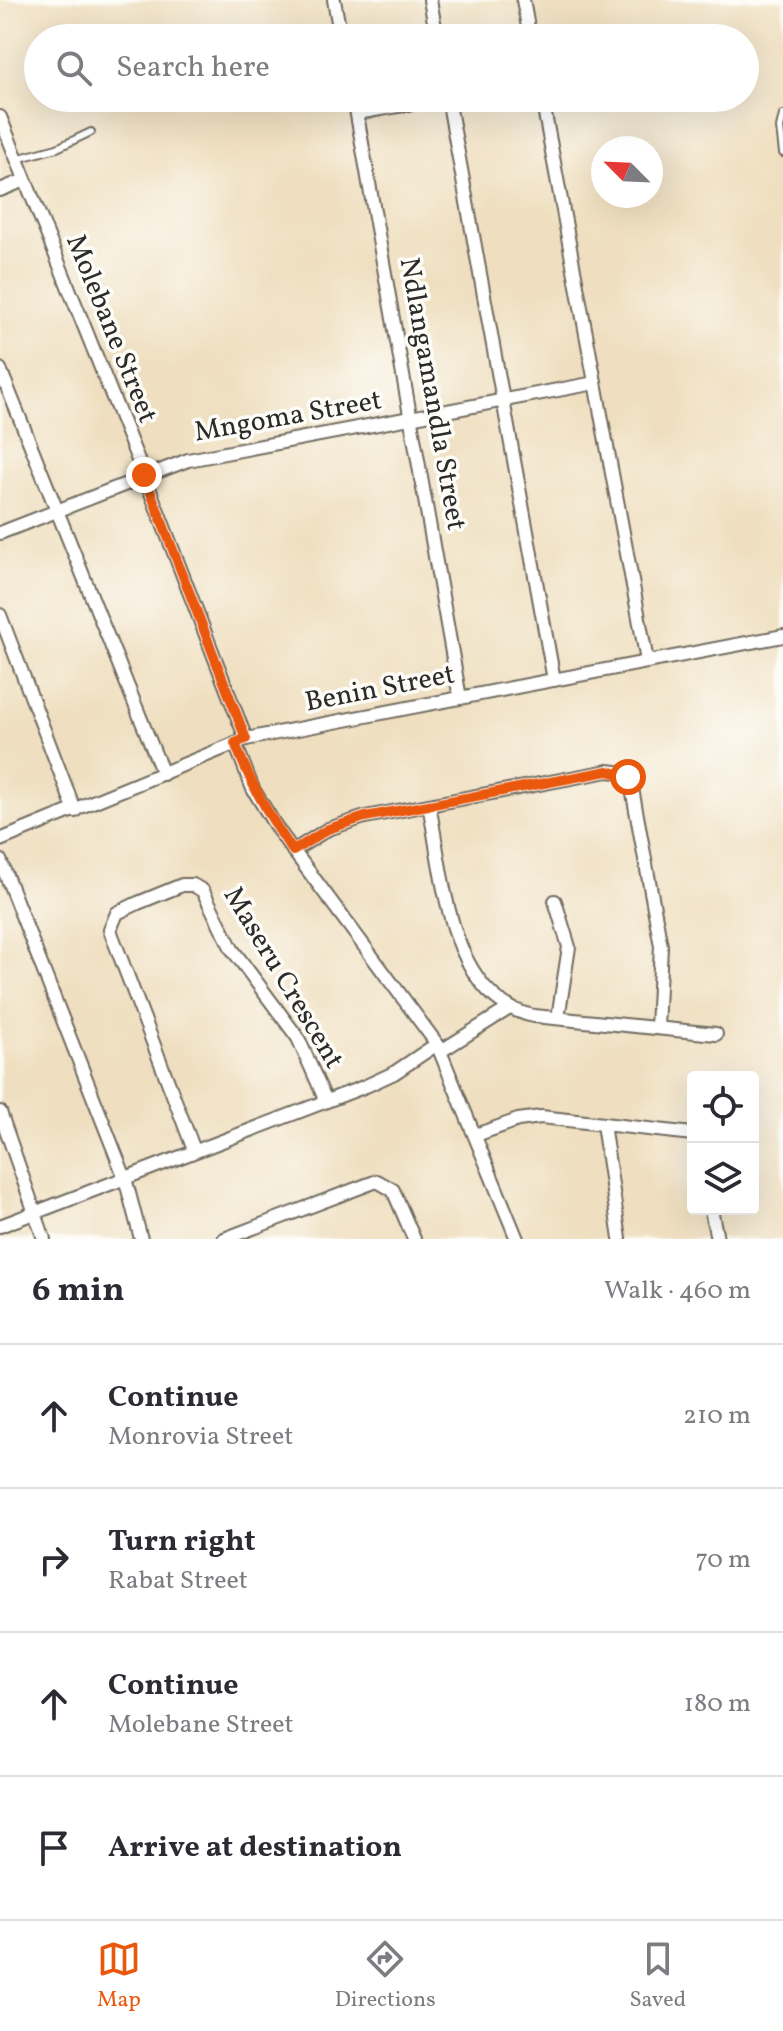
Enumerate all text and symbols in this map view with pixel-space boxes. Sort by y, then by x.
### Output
search box [24,24,759,112]
icon: search [52,46,96,90]
text: Search here [116,47,270,89]
north arrow [591,136,663,208]
street label: Molebane Street [55,229,167,429]
street label: Ndlangamandla Street [389,255,475,533]
street label: Mngoma Street [191,381,385,453]
route end [126,457,162,493]
street label: Benin Street [302,655,458,723]
route start [610,759,646,795]
street label: Maseru Crescent [213,880,353,1076]
map controls [687,1071,759,1215]
button: locate [687,1071,759,1143]
button: layers [687,1143,759,1215]
text: 6 min [32,1268,125,1315]
text: Walk · 460 m [604,1273,751,1309]
text: Continue [108,1377,239,1419]
icon: ahead [32,1394,76,1438]
text: 210 m [683,1398,751,1434]
text: Monrovia Street [108,1419,293,1455]
text: Turn right [108,1521,256,1563]
icon: right [32,1538,76,1582]
text: 70 m [696,1542,751,1578]
text: Rabat Street [108,1563,248,1599]
text: Continue [108,1665,239,1707]
icon: ahead [32,1682,76,1726]
text: 180 m [684,1686,751,1722]
text: Molebane Street [108,1707,294,1743]
icon: arrive [32,1826,76,1870]
text: Arrive at destination [108,1827,402,1869]
tab: Map [97,1937,141,2016]
tab: Directions [335,1937,436,2016]
tab: Saved [629,1937,686,2016]

